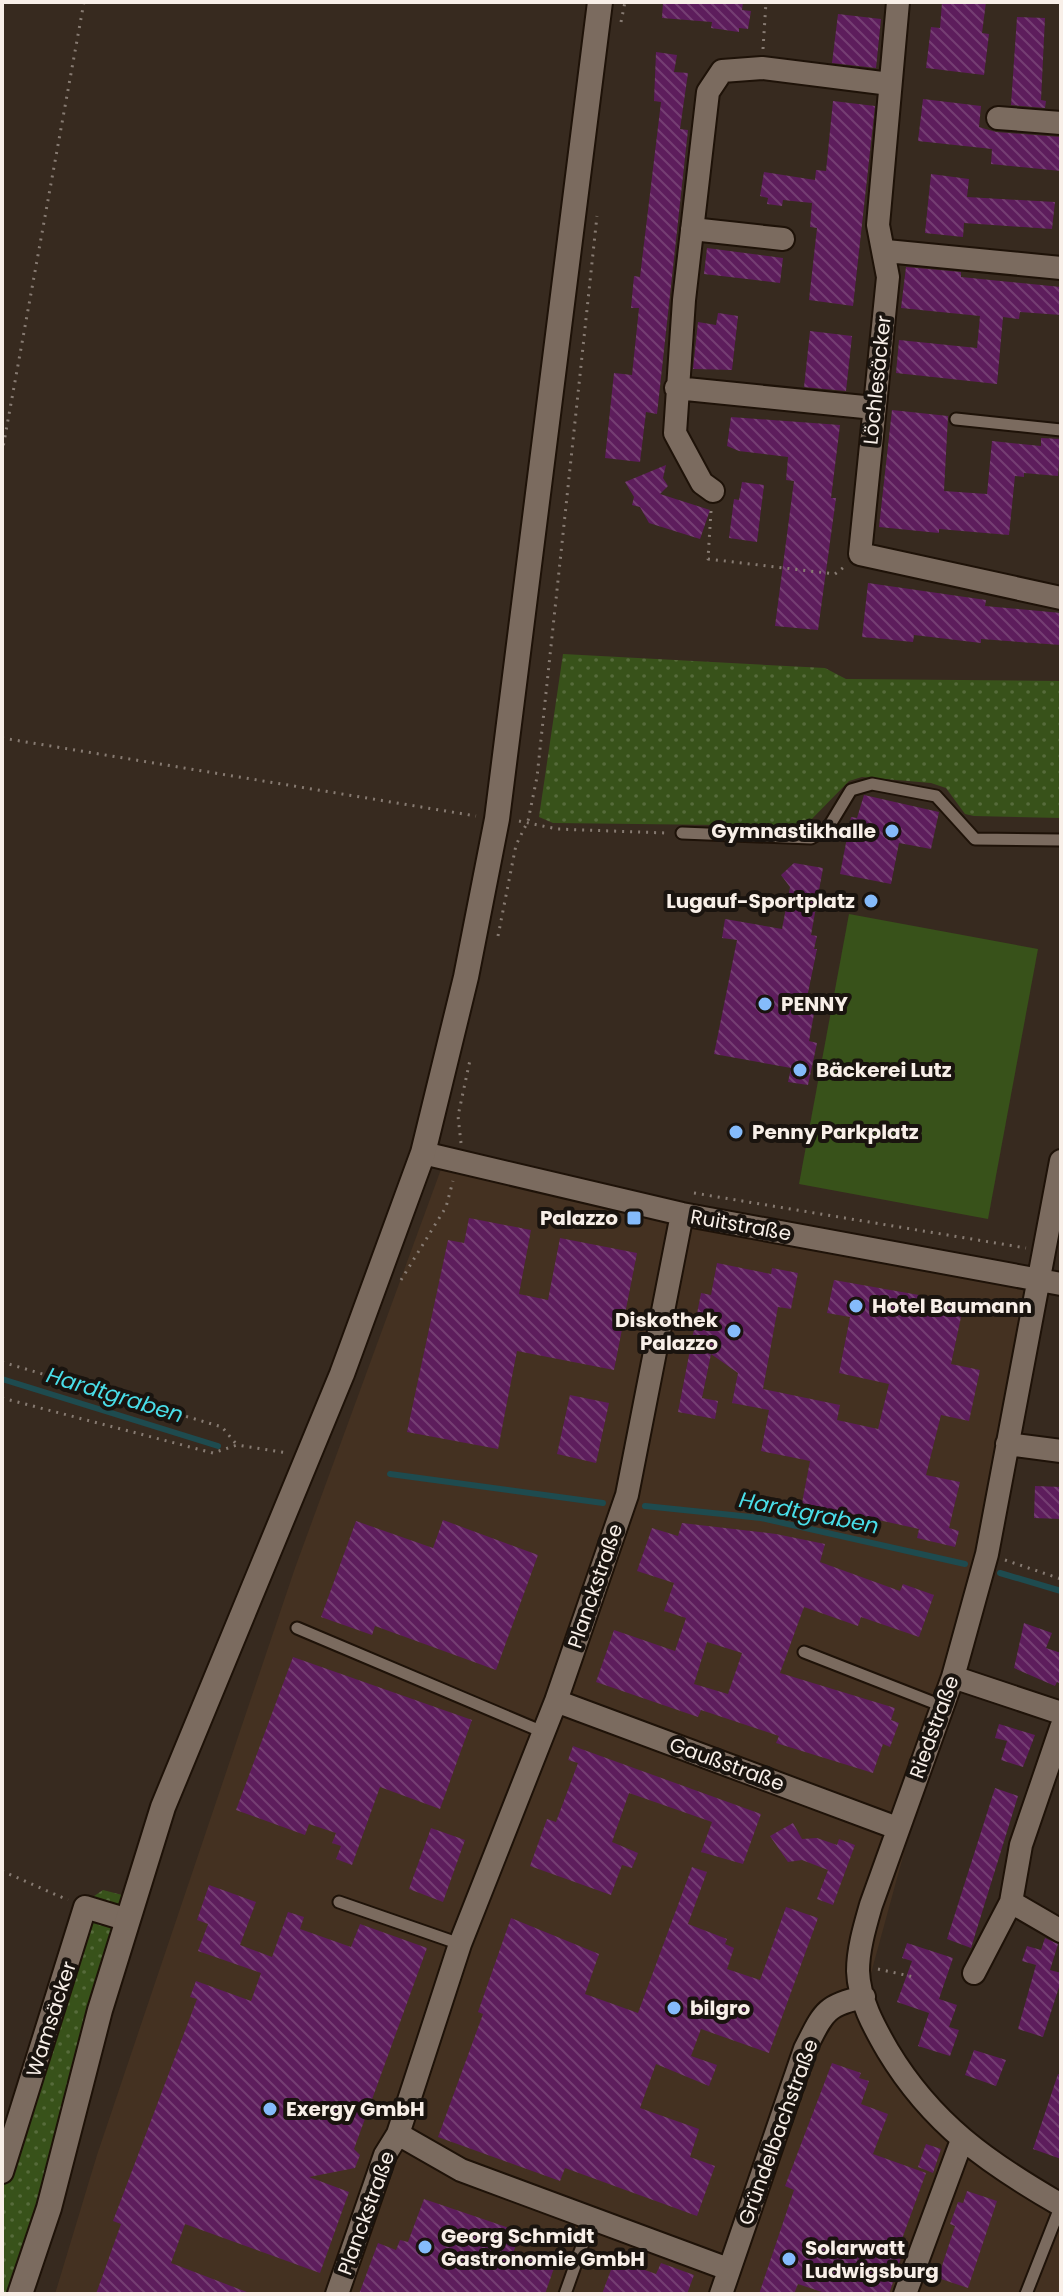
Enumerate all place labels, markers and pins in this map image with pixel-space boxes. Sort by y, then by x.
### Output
place label: Gymnastikhalle [711,817,876,845]
marker: Gymnastikhalle [883,822,901,840]
place label: Lugauf-Sportplatz [666,887,855,915]
marker: Lugauf-Sportplatz [862,892,880,910]
place label: PENNY [781,990,848,1018]
marker: PENNY [756,995,774,1013]
place label: Bäckerei Lutz [816,1056,952,1084]
marker: Bäckerei Lutz [791,1061,809,1079]
place label: Penny Parkplatz [752,1118,919,1146]
marker: Penny Parkplatz [727,1123,745,1141]
place label: Palazzo [540,1204,618,1232]
marker: Palazzo [625,1209,643,1227]
place label: Hotel Baumann [872,1292,1032,1320]
marker: Hotel Baumann [847,1297,865,1315]
place label: Diskothek Palazzo [615,1306,719,1357]
marker: Diskothek Palazzo [725,1322,743,1340]
place label: bilgro [690,1994,751,2022]
marker: bilgro [665,1999,683,2017]
place label: Exergy GmbH [286,2095,425,2123]
marker: Exergy GmbH [261,2100,279,2118]
place label: Georg Schmidt Gastronomie GmbH [441,2222,645,2273]
place label: Solarwatt Ludwigsburg [805,2234,939,2285]
marker: Georg Schmidt Gastronomie GmbH [416,2238,434,2256]
marker: Solarwatt Ludwigsburg [780,2250,798,2268]

